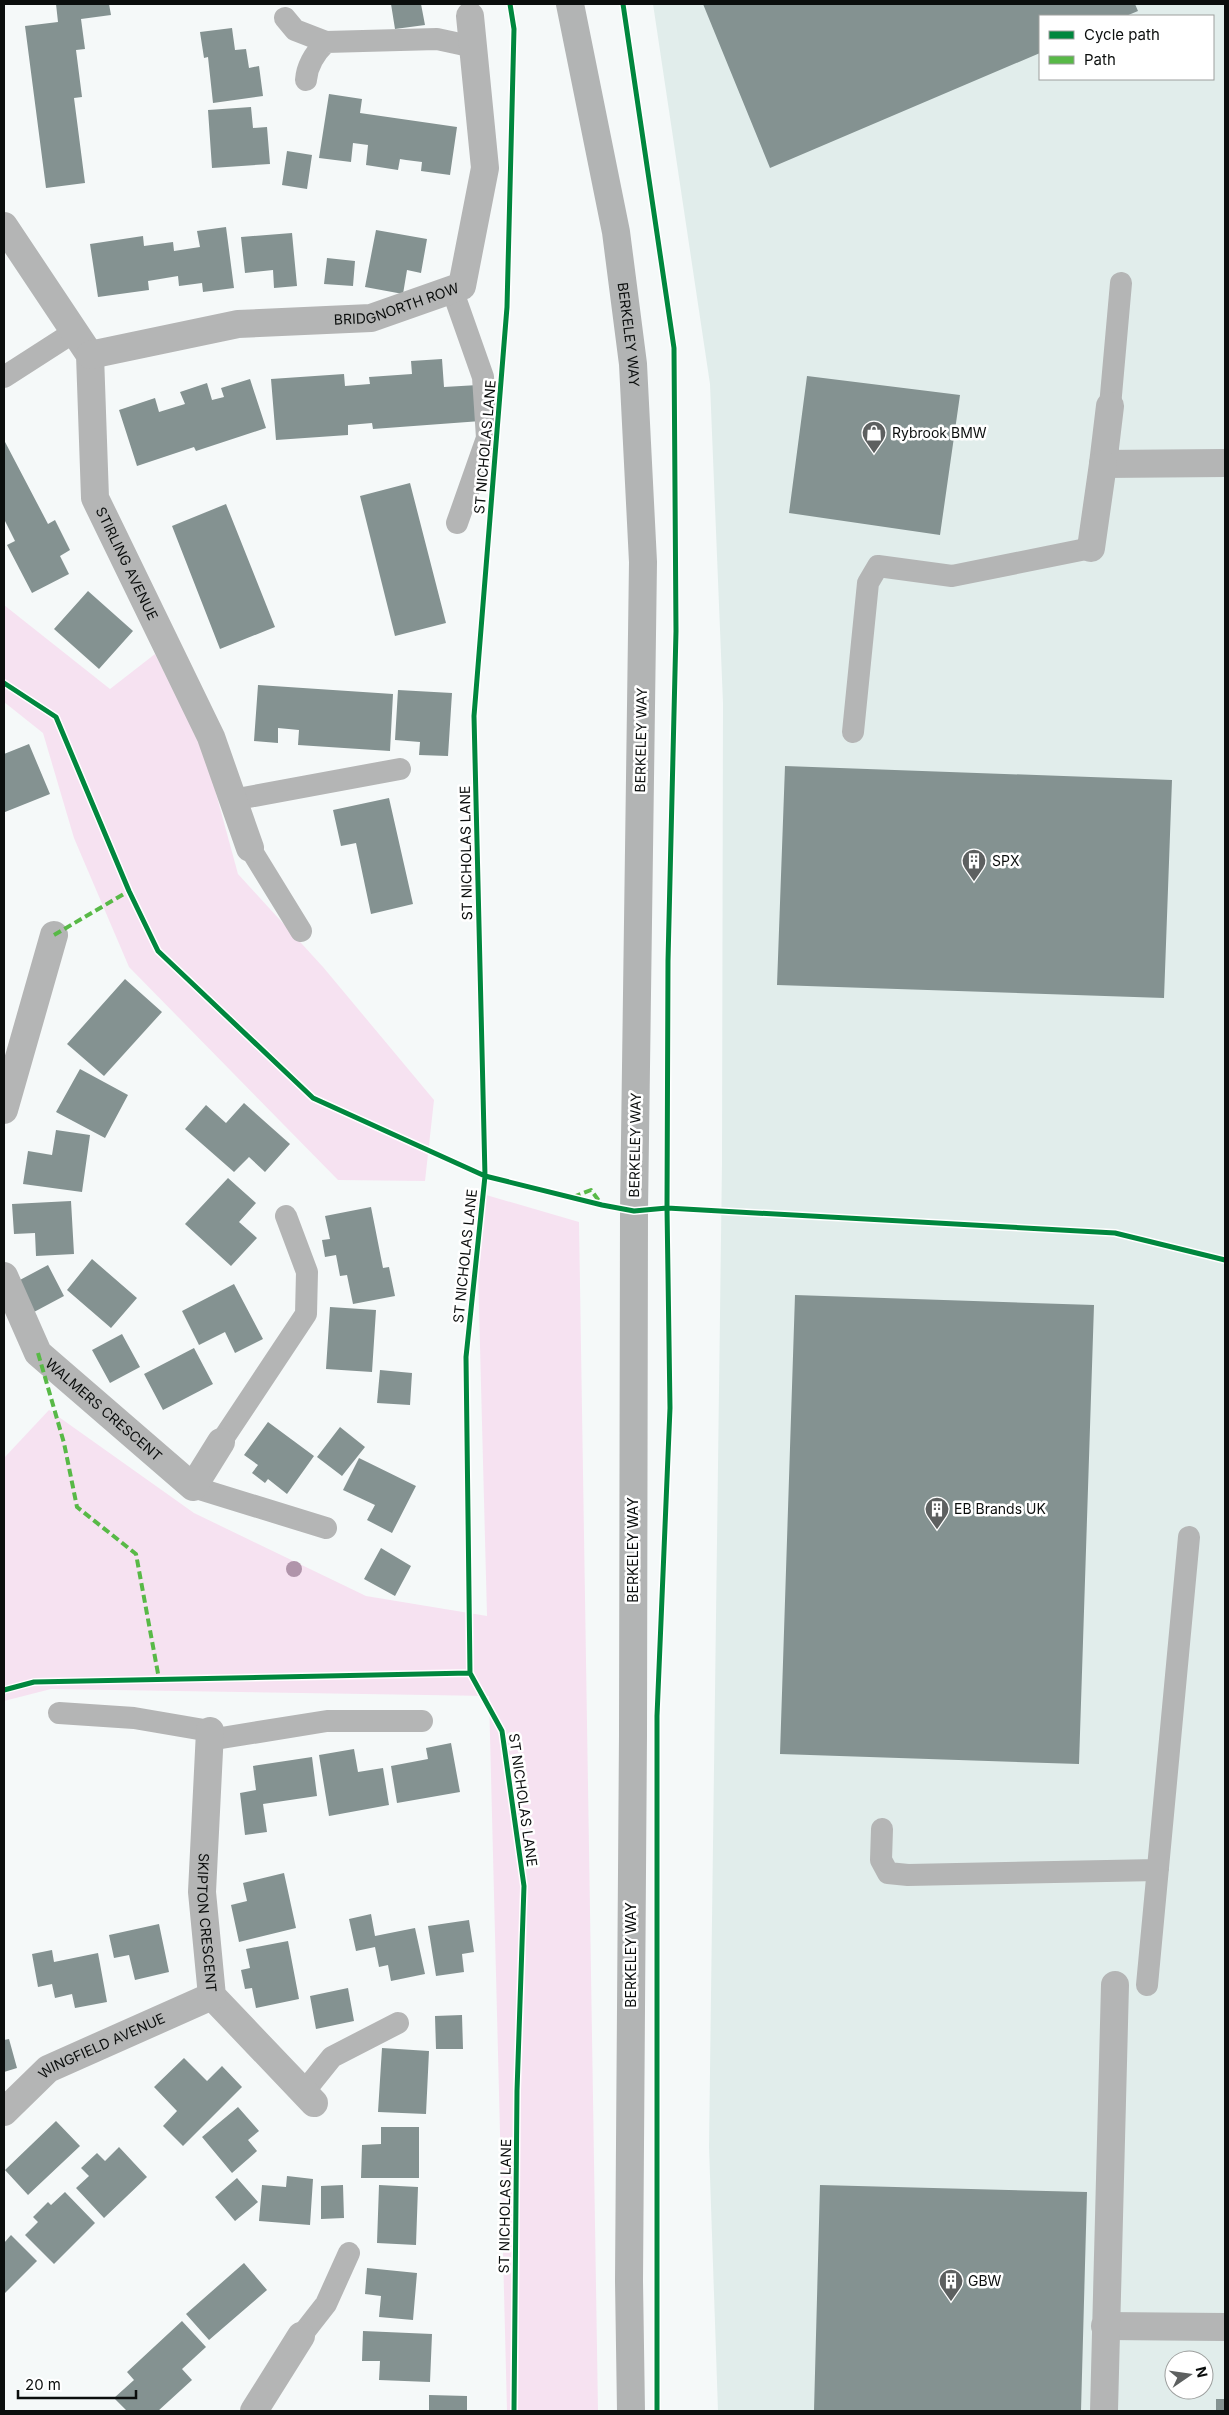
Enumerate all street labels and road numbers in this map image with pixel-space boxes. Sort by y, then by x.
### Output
street label: BRIDGNORTH ROW [333,279,461,328]
street label: BERKELEY WAY [615,281,643,388]
street label: ST NICHOLAS LANE [470,379,499,515]
street label: STIRLING AVENUE [93,504,162,623]
street label: BERKELEY WAY [631,687,650,793]
street label: ST NICHOLAS LANE [456,786,475,920]
street label: BERKELEY WAY [625,1092,644,1198]
street label: ST NICHOLAS LANE [449,1188,480,1324]
street label: WALMERS CRESCENT [42,1354,166,1464]
street label: BERKELEY WAY [624,1497,641,1603]
street label: ST NICHOLAS LANE [506,1732,541,1868]
street label: SKIPTON CRESCENT [194,1853,221,1993]
street label: BERKELEY WAY [622,1902,639,2008]
street label: WINGFIELD AVENUE [34,2009,167,2082]
street label: ST NICHOLAS LANE [495,2139,514,2273]

